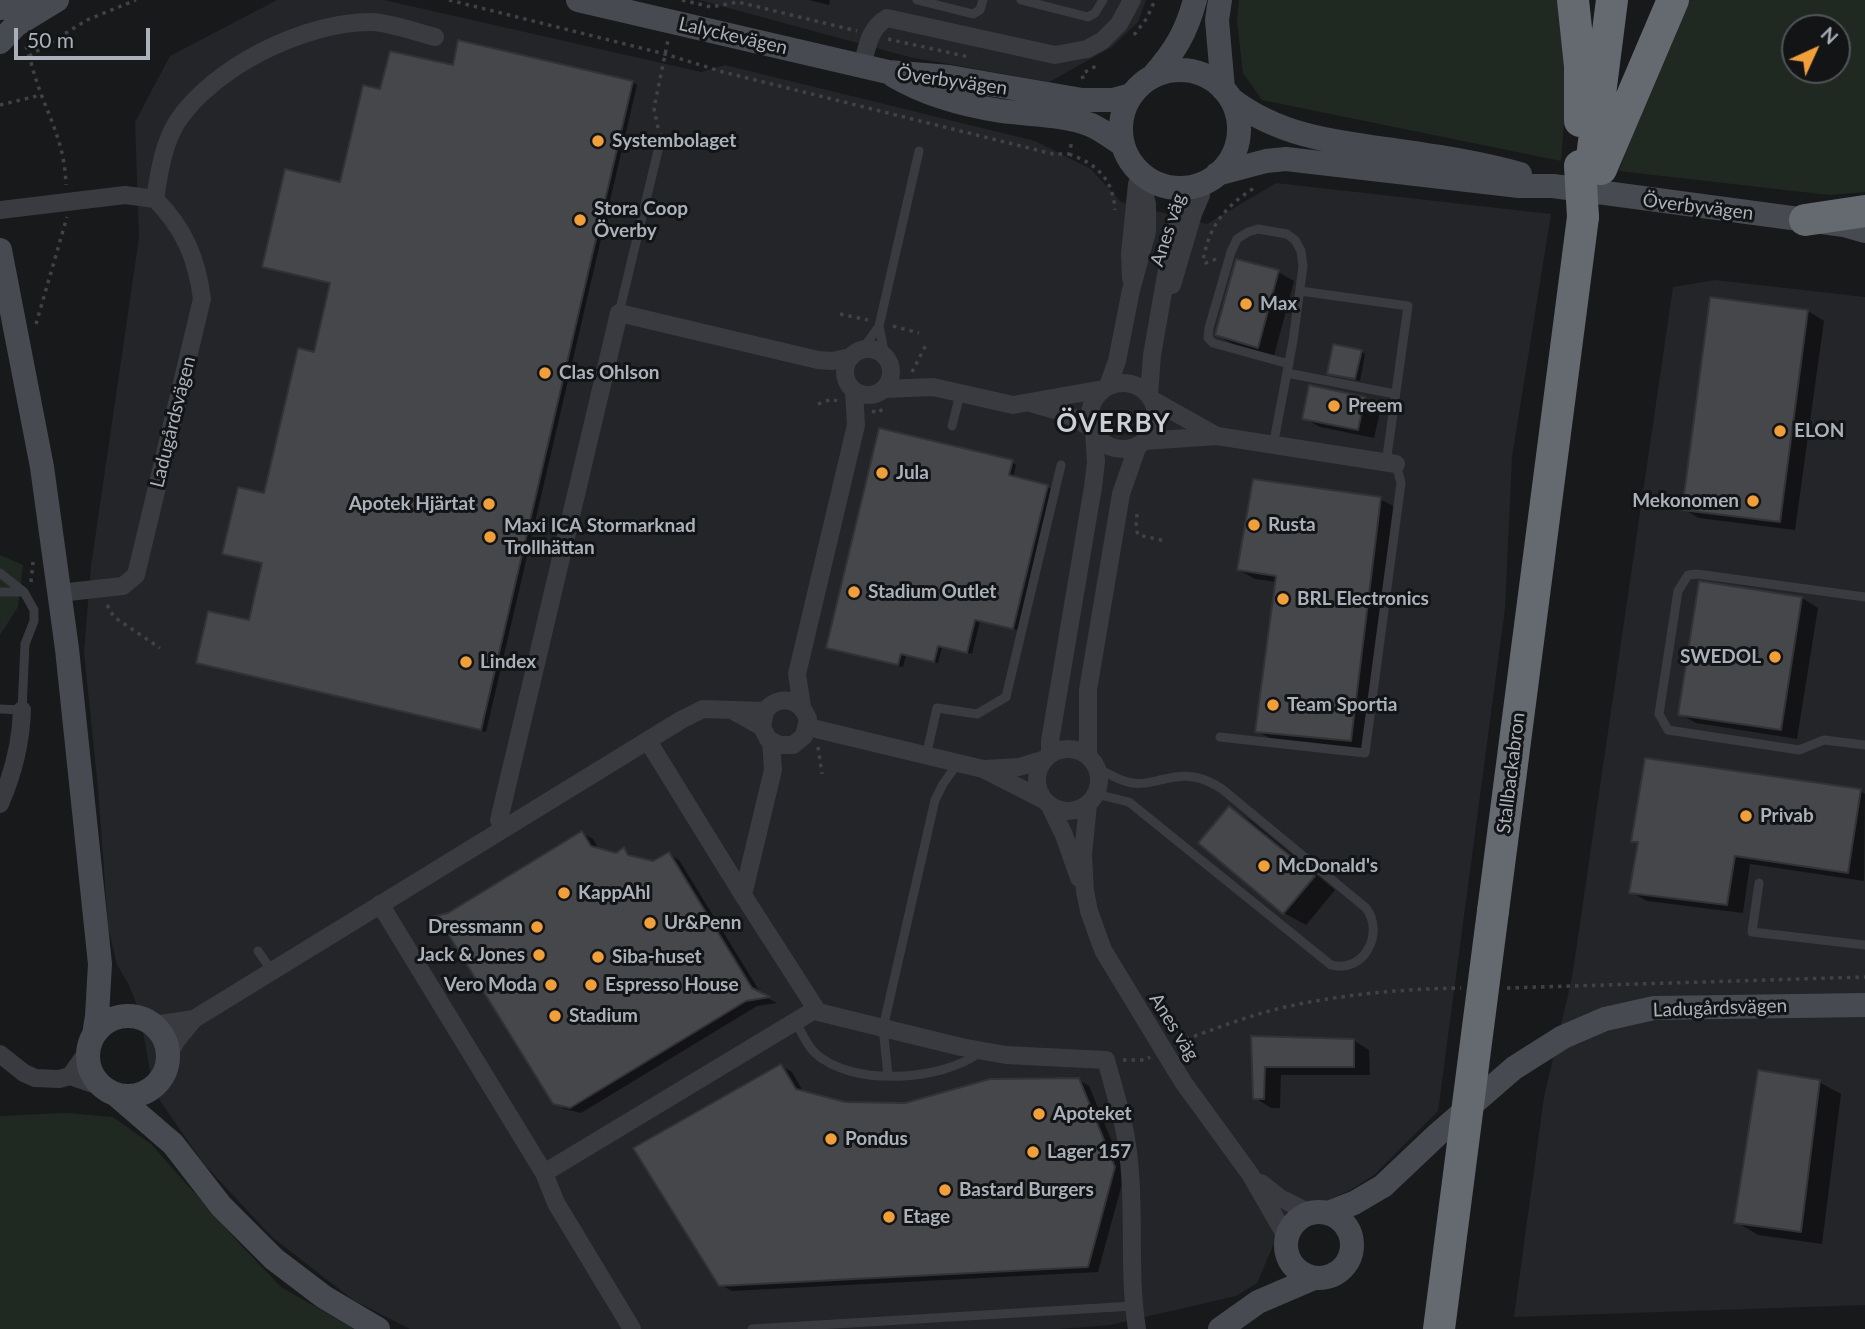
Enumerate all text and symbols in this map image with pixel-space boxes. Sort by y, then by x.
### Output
street label: Lalyckevägen [677,12,789,60]
scale bar [18,14,154,58]
north arrow [1781,14,1851,84]
text: N [1816,22,1843,49]
text: 50 m [27,27,74,52]
street label: Överbyvägen [895,62,1009,100]
place label: Systembolaget [612,130,736,152]
marker: Systembolaget [590,133,606,149]
street label: Överbyvägen [1641,189,1755,225]
street label: Anes väg [1145,191,1191,269]
place label: Stora Coop Överby [594,198,688,242]
marker: Stora Coop Överby [572,212,588,228]
place label: Max [1260,293,1297,315]
marker: Max [1238,296,1254,312]
street label: Ladugårdsvägen [146,354,200,490]
place label: Clas Ohlson [559,362,660,384]
marker: Clas Ohlson [537,365,553,381]
place label: Preem [1348,395,1403,417]
marker: Preem [1326,398,1342,414]
district label: ÖVERBY [1057,408,1171,440]
place label: ELON [1794,420,1844,442]
marker: ELON [1772,423,1788,439]
place label: Jula [896,462,929,484]
marker: Jula [874,465,890,481]
place label: Mekonomen [1632,490,1739,512]
place label: Apotek Hjärtat [349,493,475,515]
marker: Mekonomen [1745,493,1761,509]
marker: Apotek Hjärtat [481,496,497,512]
place label: Rusta [1268,514,1316,536]
place label: Maxi ICA Stormarknad Trollhättan [504,515,696,559]
marker: Rusta [1246,517,1262,533]
marker: Maxi ICA Stormarknad Trollhättan [482,529,498,545]
place label: Stadium Outlet [868,581,996,603]
marker: Stadium Outlet [846,584,862,600]
place label: BRL Electronics [1297,588,1429,610]
marker: BRL Electronics [1275,591,1291,607]
place label: SWEDOL [1680,646,1761,668]
marker: SWEDOL [1767,649,1783,665]
place label: Lindex [480,651,536,673]
marker: Lindex [458,654,474,670]
place label: Team Sportia [1287,694,1397,716]
marker: Team Sportia [1265,697,1281,713]
street label: Stallbackabron [1492,711,1530,835]
place label: Privab [1760,805,1814,827]
marker: Privab [1738,808,1754,824]
place label: McDonald's [1278,855,1378,877]
marker: McDonald's [1256,858,1272,874]
place label: KappAhl [578,882,651,904]
marker: KappAhl [556,885,572,901]
place label: Ur&Penn [664,912,742,934]
marker: Ur&Penn [642,915,658,931]
place label: Dressmann [428,916,523,938]
marker: Dressmann [529,919,545,935]
place label: Jack & Jones [417,944,525,966]
place label: Siba-huset [612,946,702,968]
marker: Jack & Jones [531,947,547,963]
marker: Siba-huset [590,949,606,965]
place label: Vero Moda [444,974,537,996]
place label: Espresso House [605,974,739,996]
marker: Vero Moda [543,977,559,993]
marker: Espresso House [583,977,599,993]
street label: Anes väg [1144,989,1204,1065]
street label: Ladugårdsvägen [1652,994,1788,1022]
place label: Stadium [569,1005,638,1027]
marker: Stadium [547,1008,563,1024]
place label: Apoteket [1053,1103,1132,1125]
marker: Apoteket [1031,1106,1047,1122]
place label: Pondus [845,1128,908,1150]
marker: Pondus [823,1131,839,1147]
place label: Lager 157 [1047,1141,1131,1163]
marker: Lager 157 [1025,1144,1041,1160]
place label: Bastard Burgers [959,1179,1094,1201]
marker: Bastard Burgers [937,1182,953,1198]
place label: Etage [903,1206,950,1228]
marker: Etage [881,1209,897,1225]

